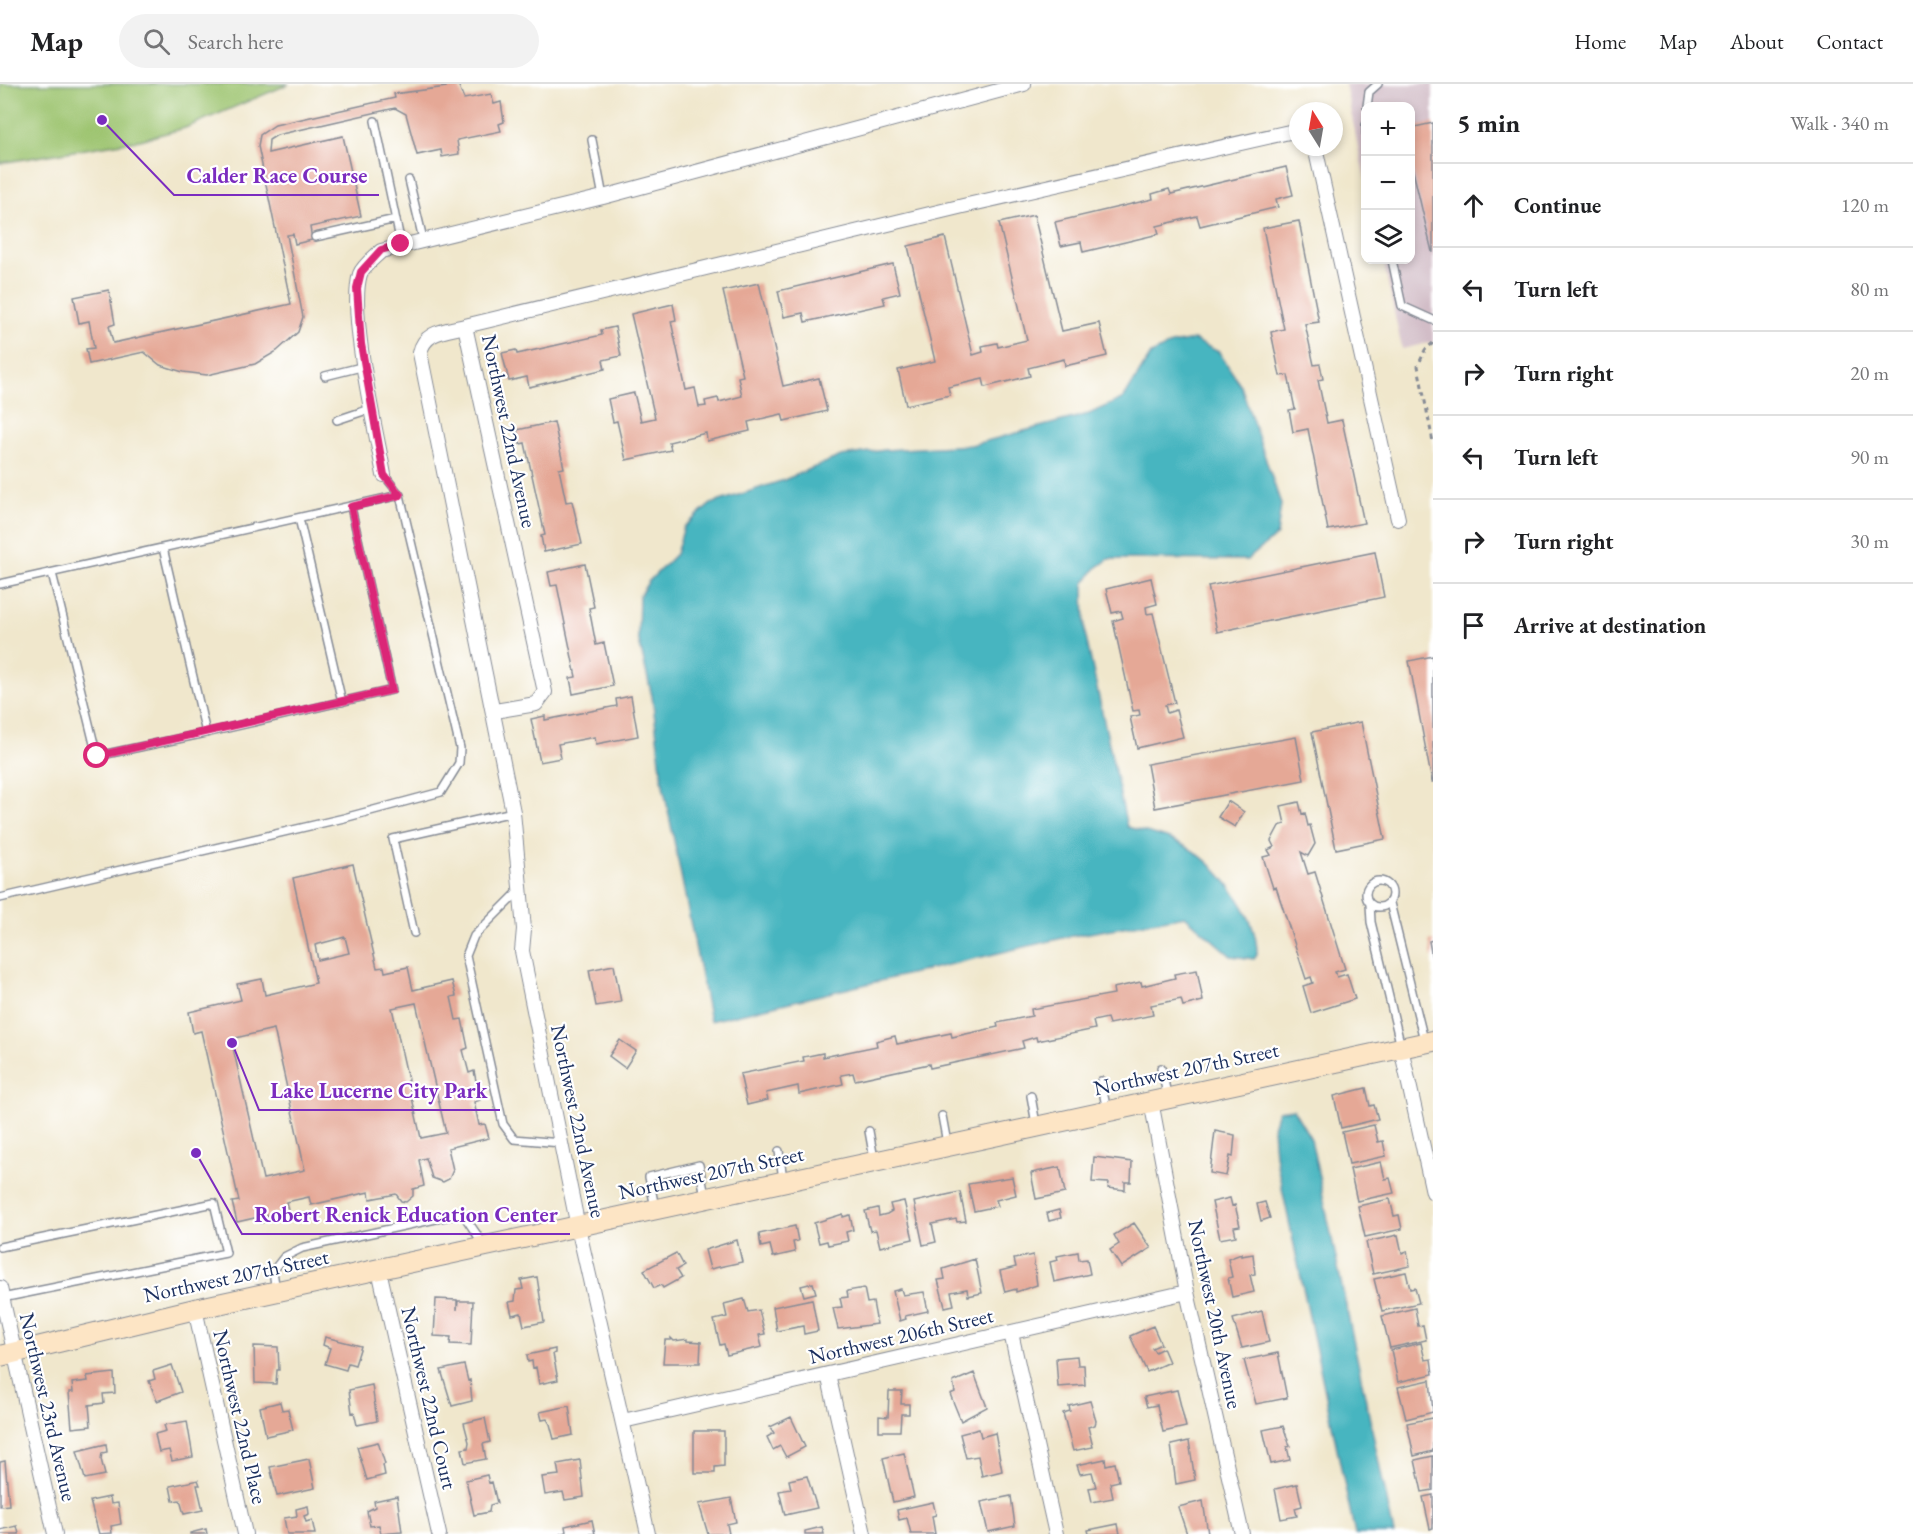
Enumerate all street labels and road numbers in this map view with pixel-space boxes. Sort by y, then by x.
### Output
street label: Northwest 22nd Avenue [476,332,543,530]
street label: Northwest 22nd Avenue [545,1022,612,1220]
street label: Northwest 207th Street [1091,1036,1281,1101]
street label: Northwest 207th Street [616,1140,806,1205]
street label: Northwest 20th Avenue [1182,1217,1249,1411]
street label: Northwest 207th Street [141,1243,331,1308]
street label: Northwest 206th Street [806,1301,996,1370]
street label: Northwest 22nd Court [395,1304,464,1492]
street label: Northwest 23rd Avenue [14,1310,83,1504]
street label: Northwest 22nd Place [207,1327,274,1507]

